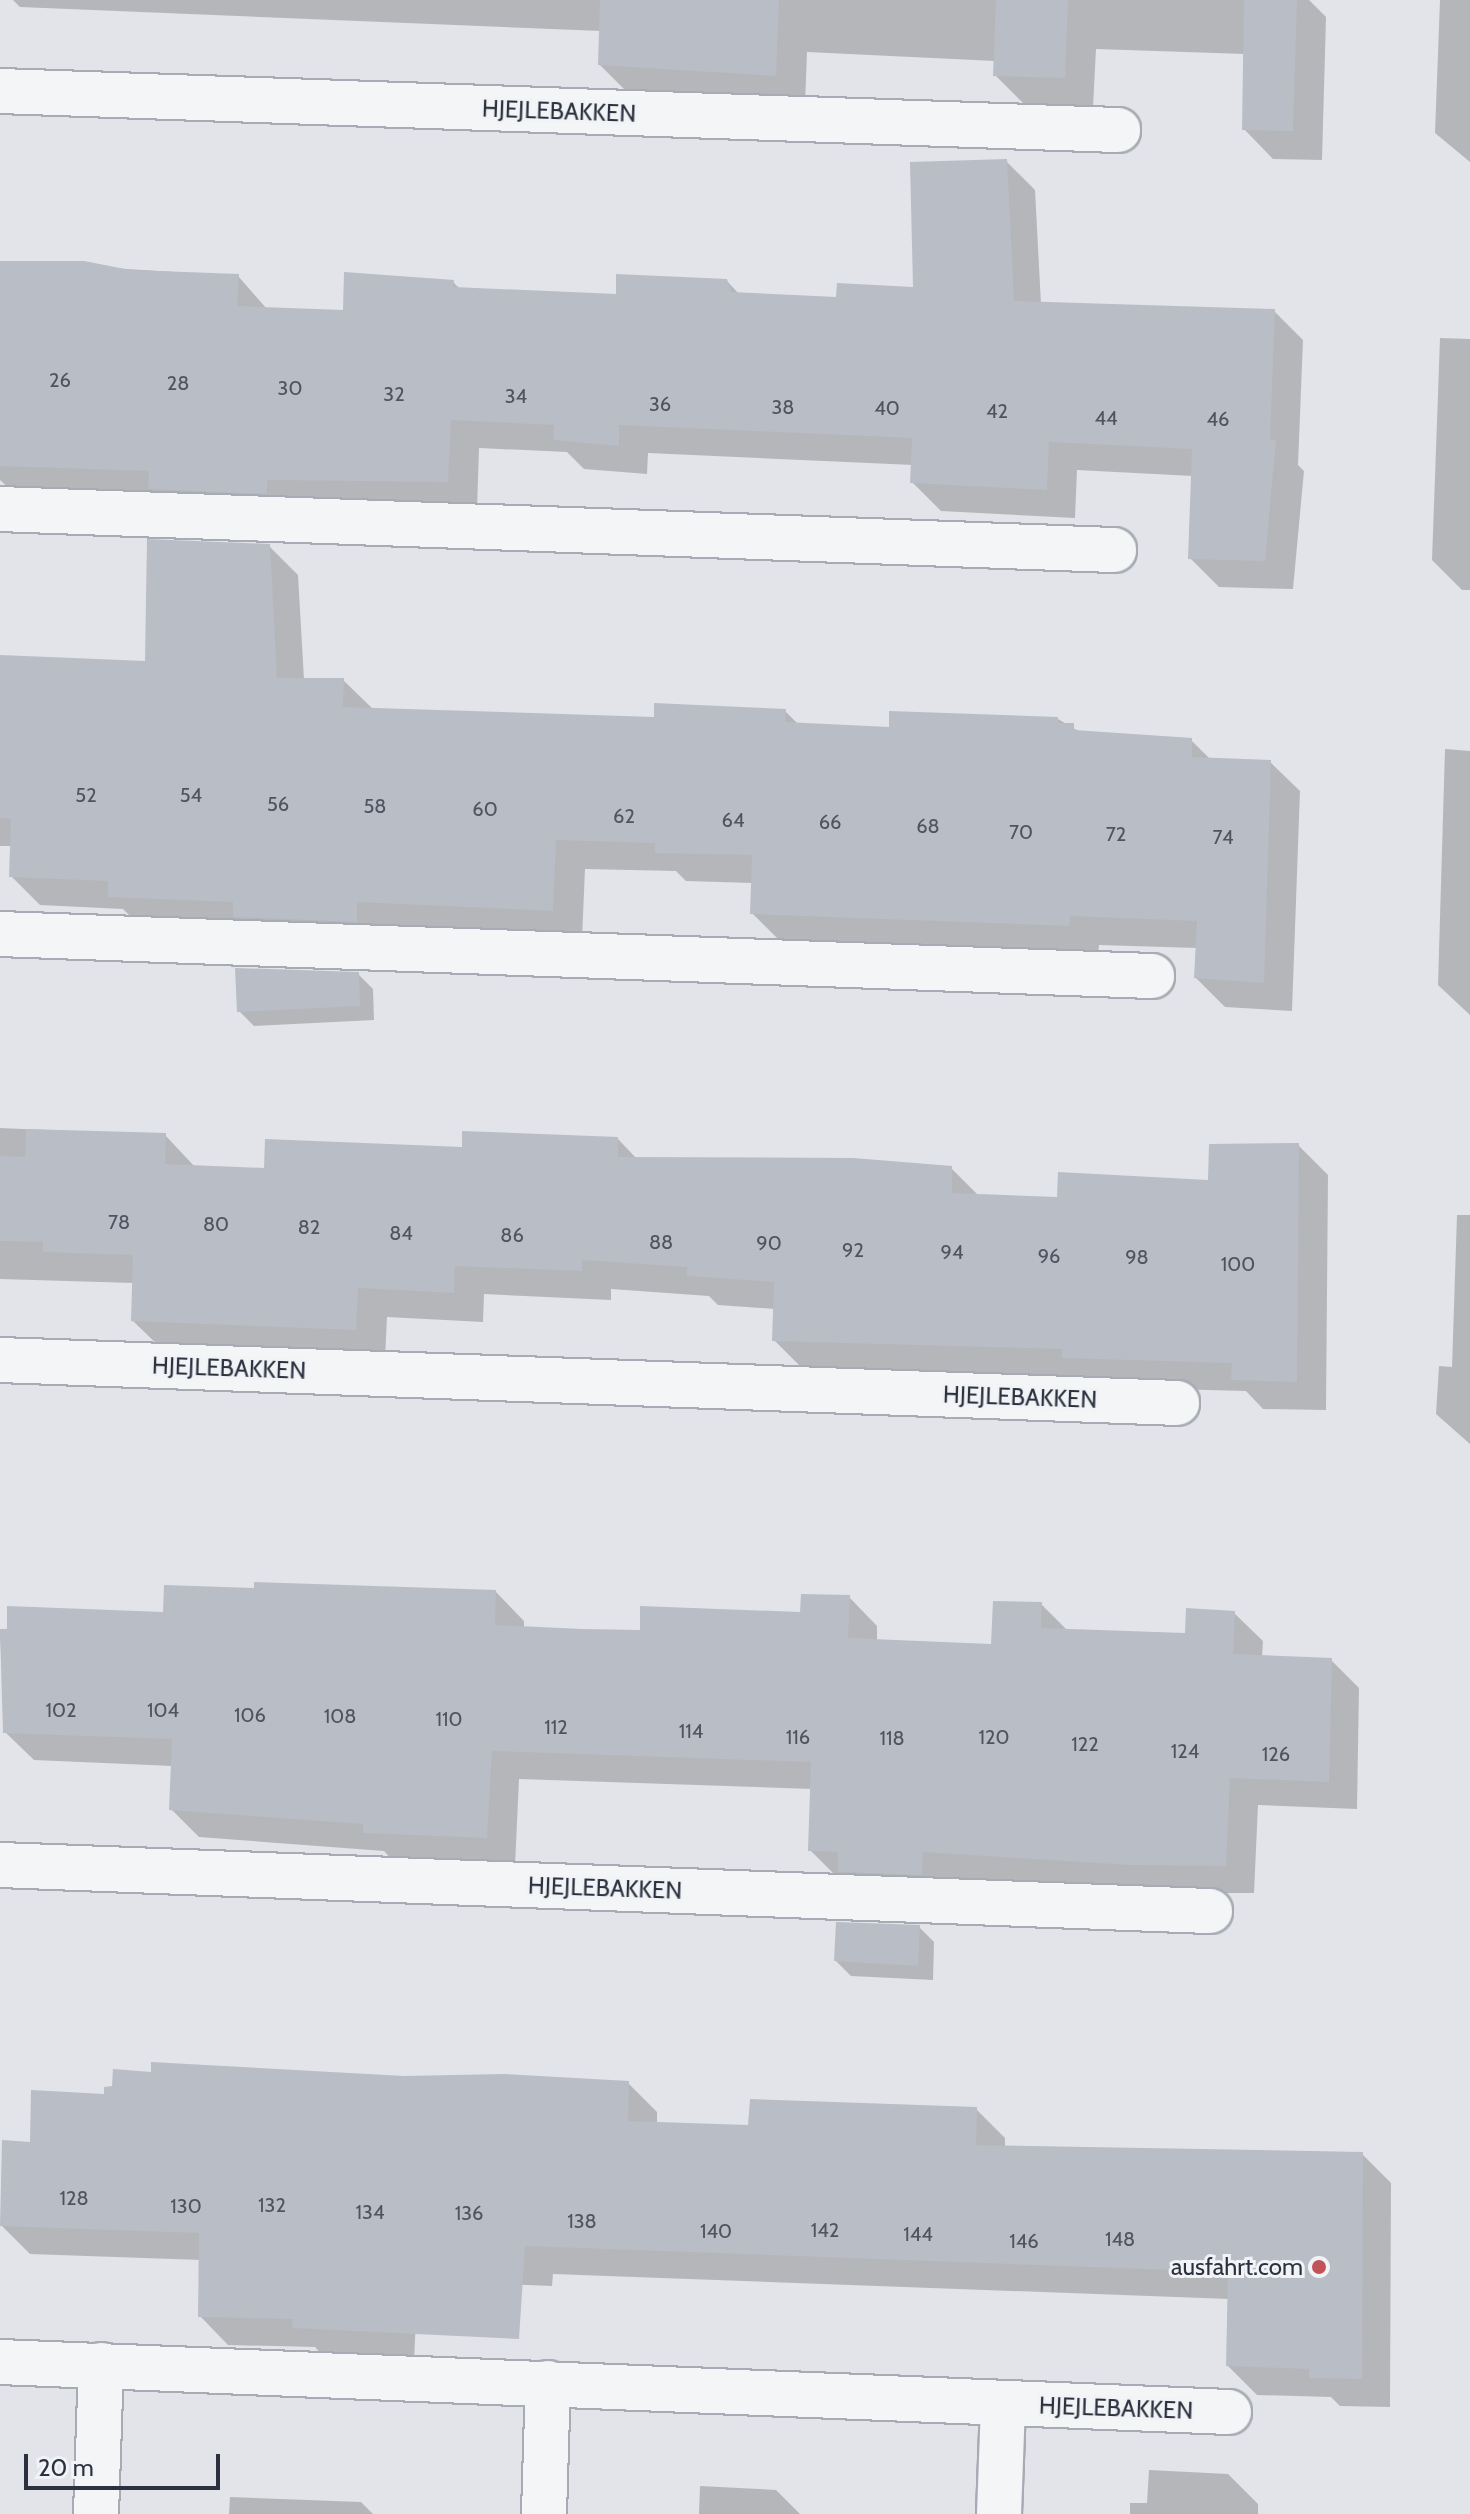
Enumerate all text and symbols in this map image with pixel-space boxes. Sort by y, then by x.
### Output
street label: HJEJLEBAKKEN [481,94,637,128]
house number: 26 [49,368,71,392]
house number: 28 [167,371,189,395]
house number: 30 [278,376,302,400]
house number: 32 [383,382,405,406]
house number: 34 [505,384,527,408]
house number: 36 [649,392,671,416]
house number: 38 [772,395,794,419]
house number: 40 [874,396,900,420]
house number: 42 [986,399,1008,423]
house number: 44 [1094,406,1118,430]
house number: 46 [1207,407,1229,431]
house number: 52 [75,783,97,807]
house number: 54 [180,783,202,807]
house number: 56 [267,792,289,816]
house number: 58 [364,794,386,818]
house number: 60 [472,797,498,821]
house number: 62 [613,804,635,828]
house number: 64 [722,808,744,832]
house number: 66 [819,810,841,834]
house number: 68 [916,814,940,838]
house number: 70 [1009,820,1033,844]
house number: 72 [1106,822,1126,846]
house number: 74 [1213,825,1233,849]
house number: 78 [108,1210,130,1234]
house number: 80 [203,1212,229,1236]
house number: 82 [298,1215,320,1239]
house number: 84 [389,1221,413,1245]
house number: 86 [500,1223,524,1247]
house number: 88 [649,1230,673,1254]
house number: 90 [756,1231,782,1255]
house number: 92 [842,1238,864,1262]
house number: 94 [941,1240,963,1264]
house number: 96 [1038,1244,1060,1268]
house number: 98 [1125,1245,1149,1269]
house number: 100 [1221,1252,1255,1276]
street label: HJEJLEBAKKEN [151,1351,307,1385]
street label: HJEJLEBAKKEN [942,1380,1098,1414]
house number: 102 [46,1698,76,1722]
house number: 104 [147,1698,179,1722]
house number: 106 [234,1703,266,1727]
house number: 108 [324,1704,356,1728]
house number: 110 [436,1707,462,1731]
house number: 112 [544,1715,568,1739]
house number: 114 [679,1719,703,1743]
house number: 116 [786,1725,810,1749]
house number: 120 [979,1725,1009,1749]
house number: 118 [879,1726,905,1750]
house number: 122 [1071,1732,1099,1756]
house number: 124 [1171,1739,1199,1763]
house number: 126 [1262,1742,1290,1766]
street label: HJEJLEBAKKEN [527,1871,683,1905]
house number: 128 [59,2186,89,2210]
house number: 132 [258,2193,286,2217]
house number: 130 [170,2194,202,2218]
house number: 134 [356,2200,384,2224]
house number: 136 [455,2201,483,2225]
house number: 138 [567,2209,597,2233]
house number: 142 [811,2218,839,2242]
house number: 140 [700,2219,732,2243]
house number: 144 [903,2222,933,2246]
house number: 148 [1105,2227,1135,2251]
house number: 146 [1009,2229,1039,2253]
place label: ausfahrt.com [1171,2253,1303,2281]
marker: ausfahrt.com [1310,2258,1328,2276]
street label: HJEJLEBAKKEN [1038,2391,1194,2425]
scale bar [28,2438,224,2488]
text: 20 m [38,2453,94,2482]

